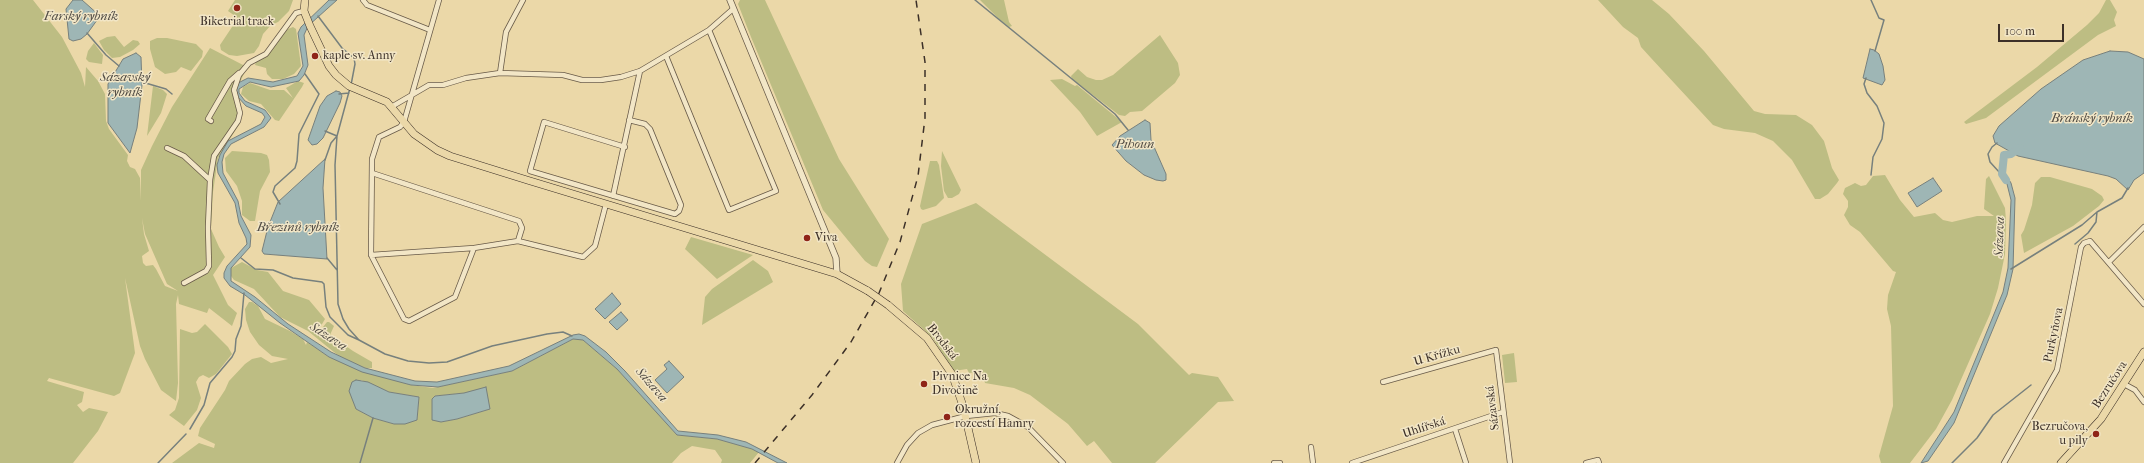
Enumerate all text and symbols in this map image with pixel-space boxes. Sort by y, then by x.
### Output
marker: Biketrial track [232,3,242,13]
water label: Farský rybník [44,9,118,25]
place label: Biketrial track [200,15,274,29]
scale bar [2000,16,2066,42]
text: 100 m [2005,24,2035,38]
place label: kaple sv. Anny [323,49,395,63]
marker: kaple sv. Anny [310,51,320,61]
water label: Sázavský rybník [100,70,150,101]
water label: Bránský rybník [2051,111,2133,127]
water label: Pihoun [1116,137,1154,153]
water label: Sázava [1991,216,2009,258]
water label: Březinů rybník [257,220,339,236]
place label: Viva [815,231,838,245]
marker: Viva [802,233,812,243]
street label: Purkyňova [2041,306,2067,364]
water label: Sázava [307,319,349,355]
street label: Brodská [924,321,960,363]
street label: U Křížku [1412,343,1462,369]
street label: Bezručova [2089,359,2131,411]
water label: Sázava [632,364,670,406]
place label: Pivnice Na Divočině [932,370,987,398]
marker: Pivnice Na Divočině [919,379,929,389]
street label: Sázavská [1483,385,1503,431]
place label: Okružní, rozcestí Hamry [955,403,1034,431]
marker: Okružní, rozcestí Hamry [942,412,952,422]
street label: Uhlířská [1401,414,1447,442]
place label: Bezručova, u pily [2032,420,2088,448]
marker: Bezručova, u pily [2091,429,2101,439]

